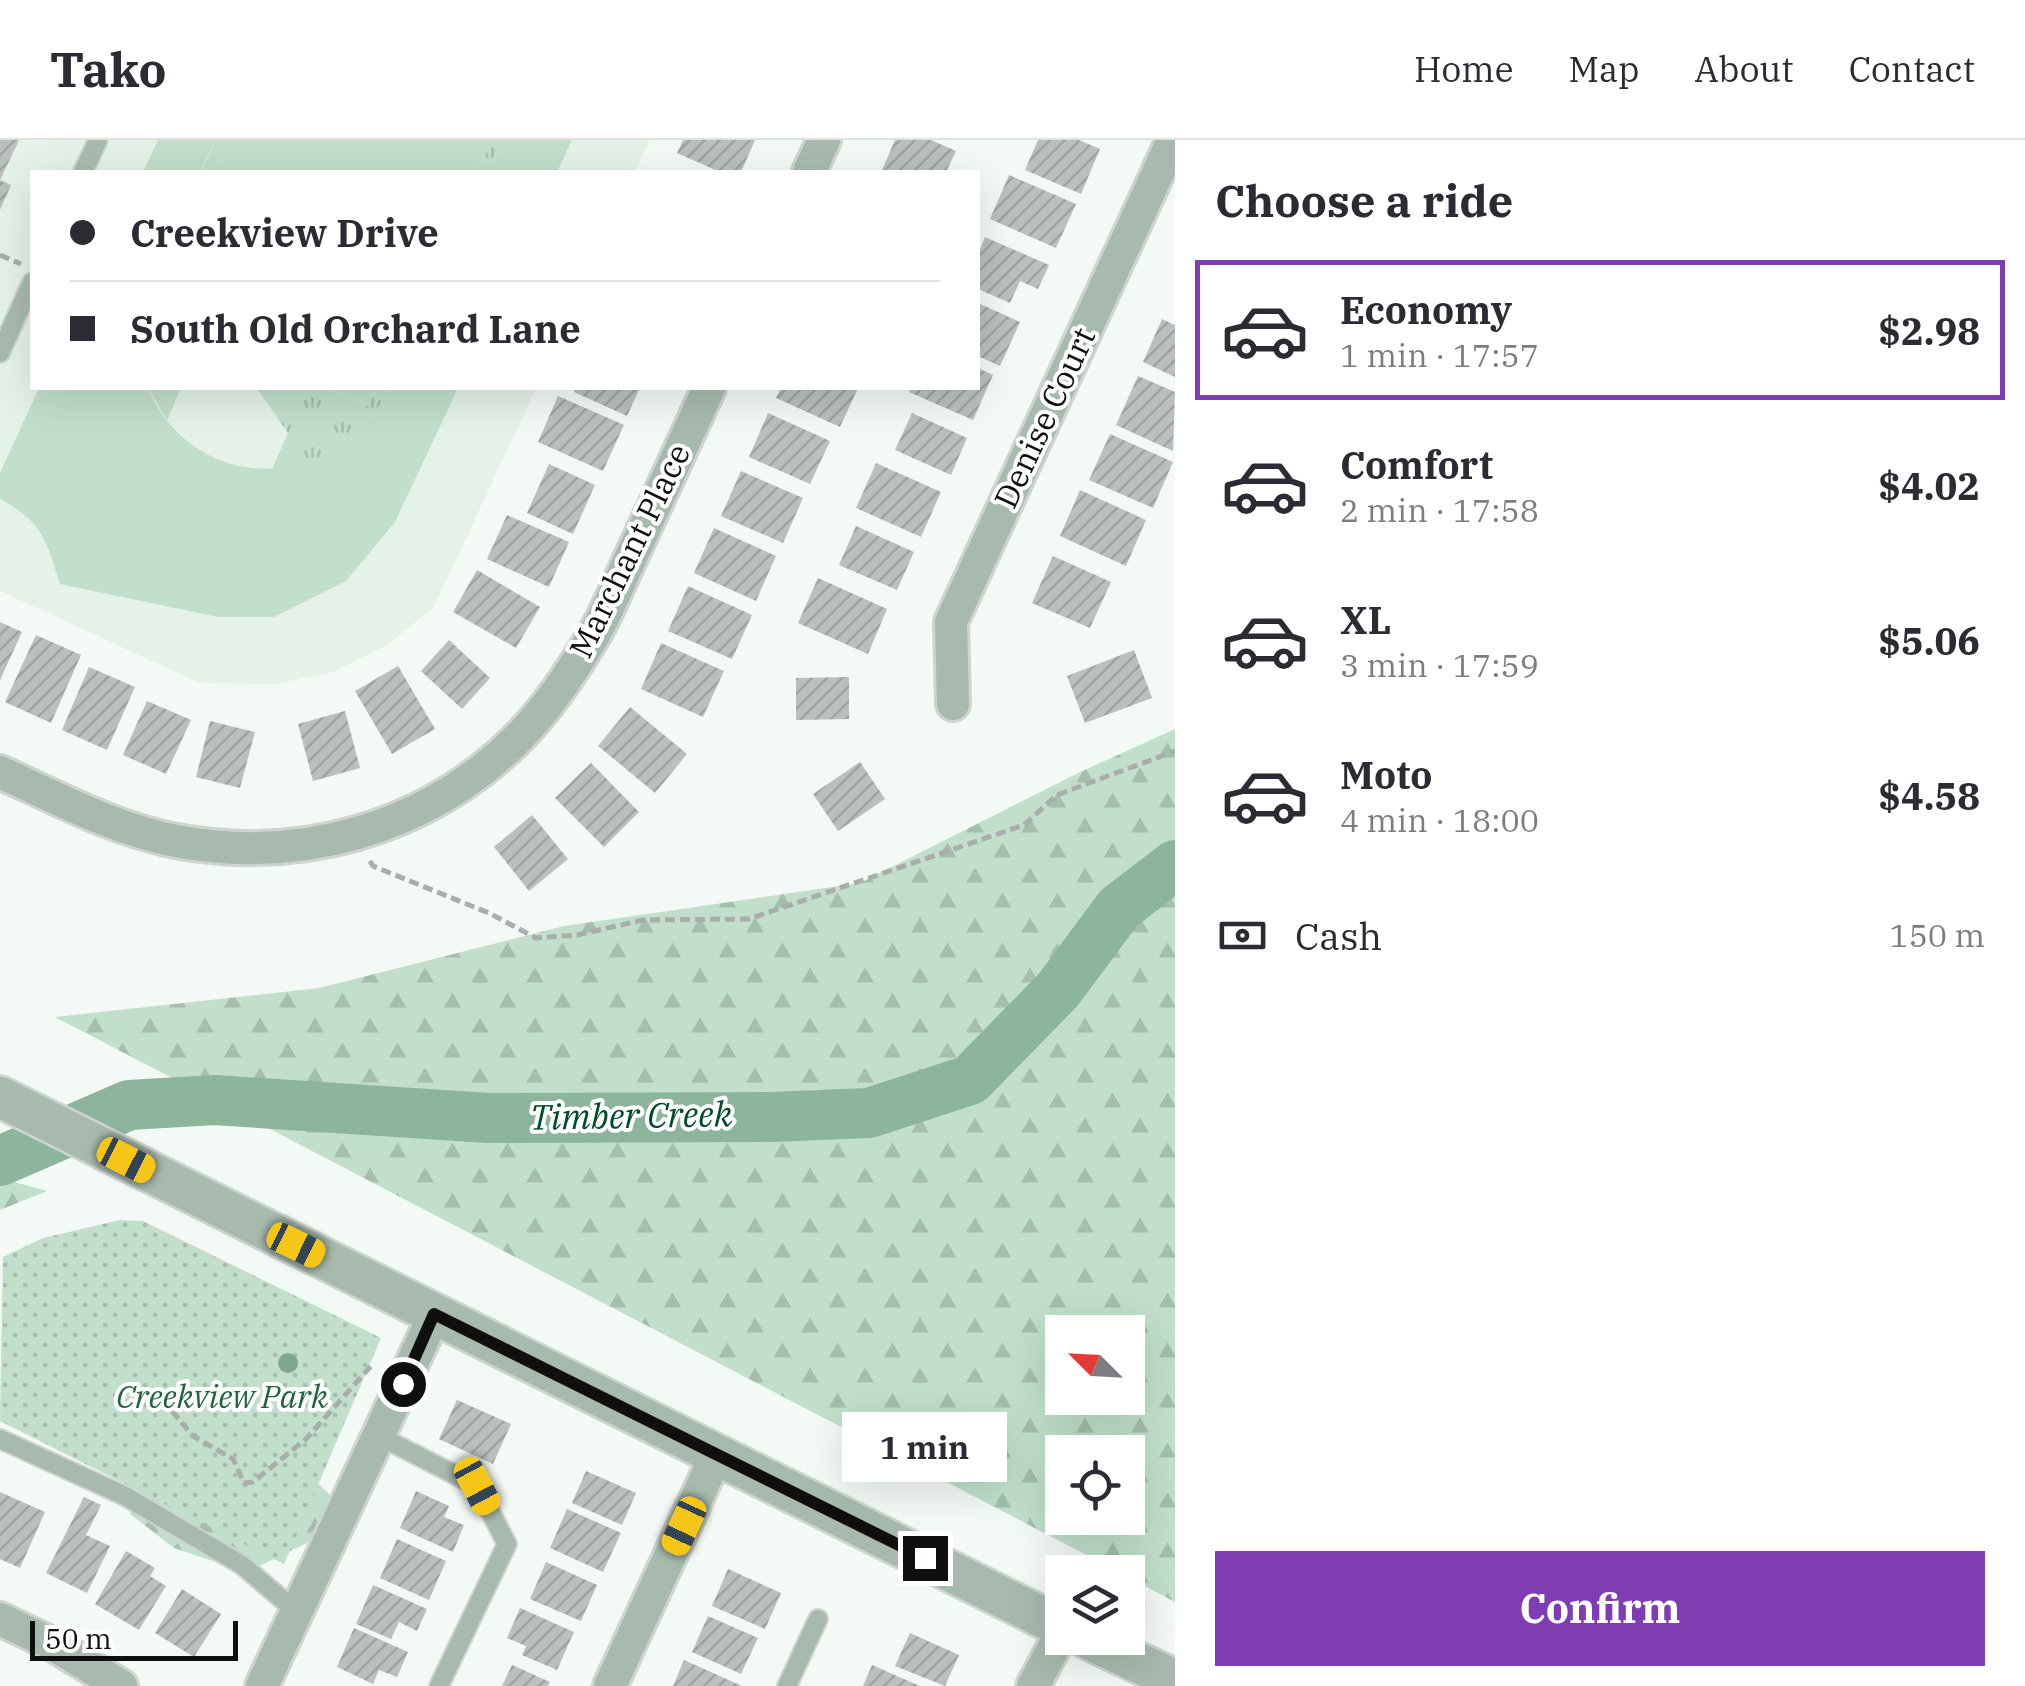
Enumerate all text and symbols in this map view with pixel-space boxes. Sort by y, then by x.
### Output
text: Tako [50,38,167,100]
text: Home [1414,46,1513,92]
text: Map [1568,46,1640,92]
text: About [1695,46,1794,92]
text: Contact [1849,46,1975,92]
text: Choose a ride [1215,171,1513,229]
text: Creekview Drive [130,208,439,257]
icon: car [1220,285,1310,375]
text: Economy [1340,285,1512,334]
text: South Old Orchard Lane [130,304,581,353]
text: $2.98 [1878,306,1980,355]
street label: Denise Court [984,321,1104,515]
text: 1 min · 17:57 [1340,334,1539,376]
street label: Marchant Place [559,437,699,665]
icon: car [1220,440,1310,530]
text: Comfort [1340,440,1493,489]
text: $4.02 [1878,461,1980,510]
text: 2 min · 17:58 [1340,489,1539,531]
icon: car [1220,595,1310,685]
text: XL [1340,595,1391,644]
text: $5.06 [1878,616,1980,665]
text: 3 min · 17:59 [1340,644,1539,686]
icon: car [1220,750,1310,840]
text: Moto [1340,750,1432,799]
text: $4.58 [1878,771,1980,820]
text: 4 min · 18:00 [1340,799,1539,841]
icon: cash [1215,908,1270,963]
text: Cash [1295,911,1382,960]
text: 150 m [1889,914,1985,956]
water label: Timber Creek [529,1090,733,1140]
car [92,1133,160,1187]
car [262,1218,330,1272]
north arrow [1045,1315,1145,1415]
map controls [1045,1315,1145,1655]
route start [381,1362,426,1407]
park label: Creekview Park [116,1375,328,1417]
callout: 1 min [842,1413,1008,1483]
text: 1 min [880,1426,969,1468]
button: locate [1045,1435,1145,1535]
car [450,1452,504,1520]
car [658,1492,710,1560]
route end [903,1536,948,1581]
button: Confirm [1215,1551,1985,1666]
button: layers [1045,1555,1145,1655]
scale bar [30,1616,238,1660]
text: 50 m [45,1620,112,1657]

